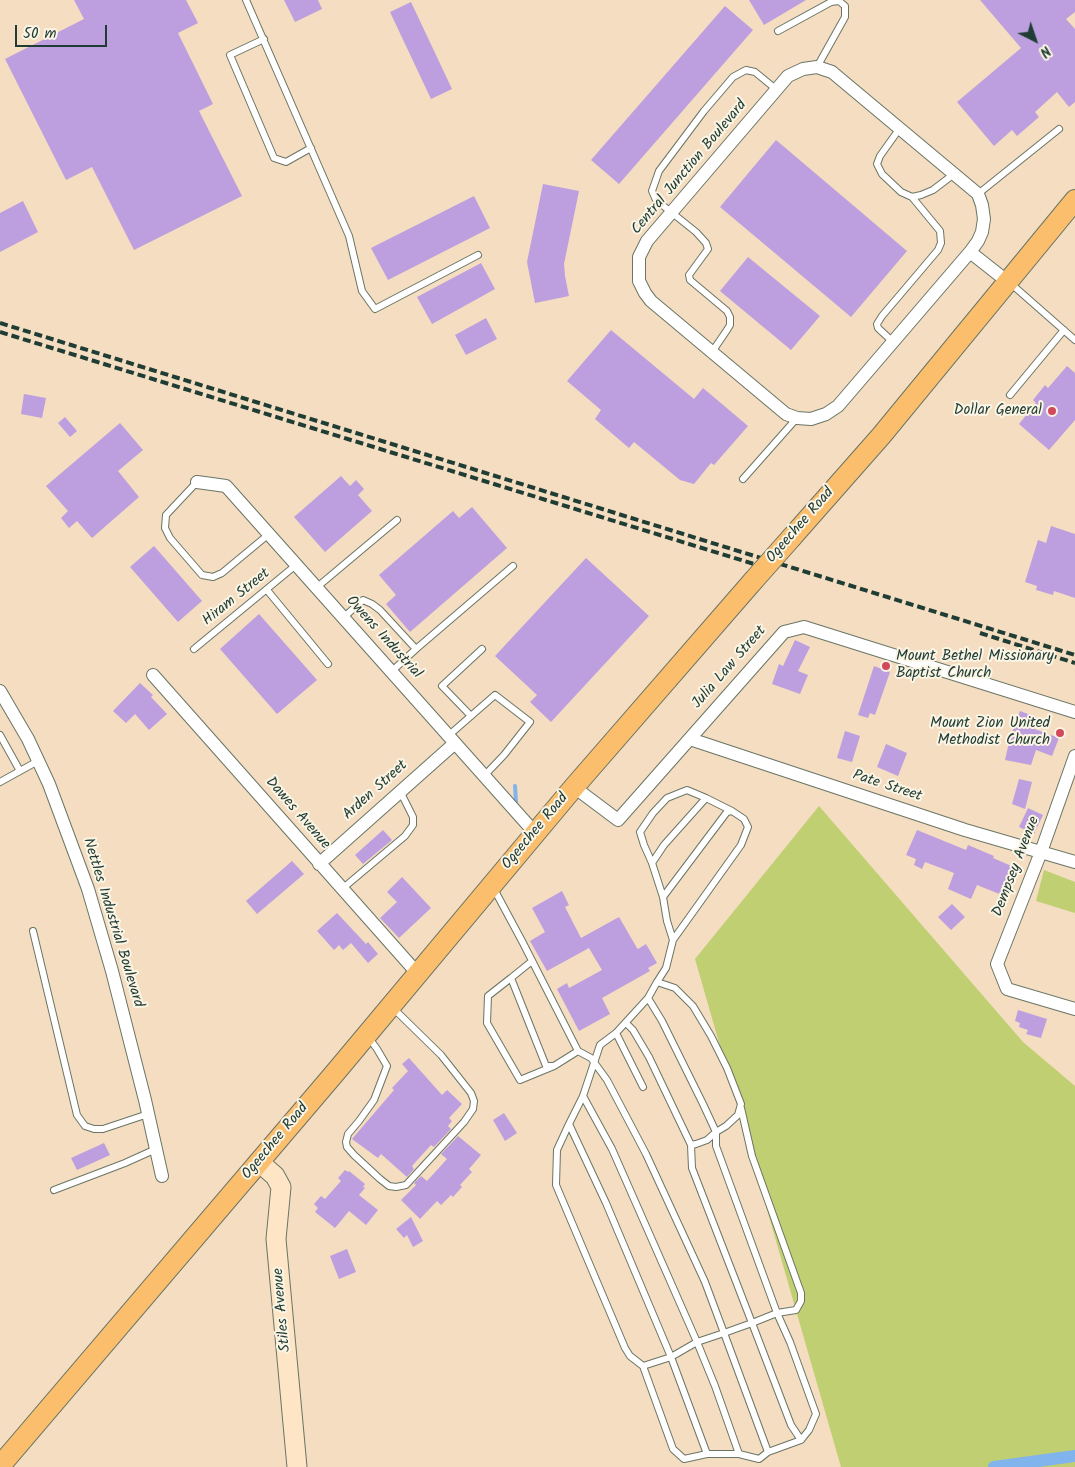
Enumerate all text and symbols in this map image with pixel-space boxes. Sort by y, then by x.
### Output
scale bar [18,15,110,47]
north arrow [1010,15,1060,65]
text: 50 m [23,22,57,46]
text: N [1034,40,1055,63]
street label: Central Junction Boulevard [628,97,752,239]
place label: Dollar General [954,402,1042,420]
marker: Dollar General [1046,405,1058,417]
street label: Ogeechee Road [763,485,839,567]
street label: Hiram Street [200,565,274,631]
street label: Owens Industrial [341,593,425,683]
street label: Julia Law Street [689,623,771,713]
place label: Mount Bethel Missionary Baptist Church [896,648,1054,683]
marker: Mount Bethel Missionary Baptist Church [880,660,892,672]
place label: Mount Zion United Methodist Church [930,715,1050,750]
marker: Mount Zion United Methodist Church [1054,727,1066,739]
street label: Arden Street [340,757,412,825]
street label: Pate Street [850,767,924,807]
street label: Dawes Avenue [261,774,333,854]
street label: Ogeechee Road [499,790,573,874]
street label: Dempsey Avenue [990,814,1044,920]
street label: Nettles Industrial Boulevard [78,836,146,1010]
street label: Ogeechee Road [239,1100,313,1184]
street label: Stiles Avenue [270,1267,296,1353]

